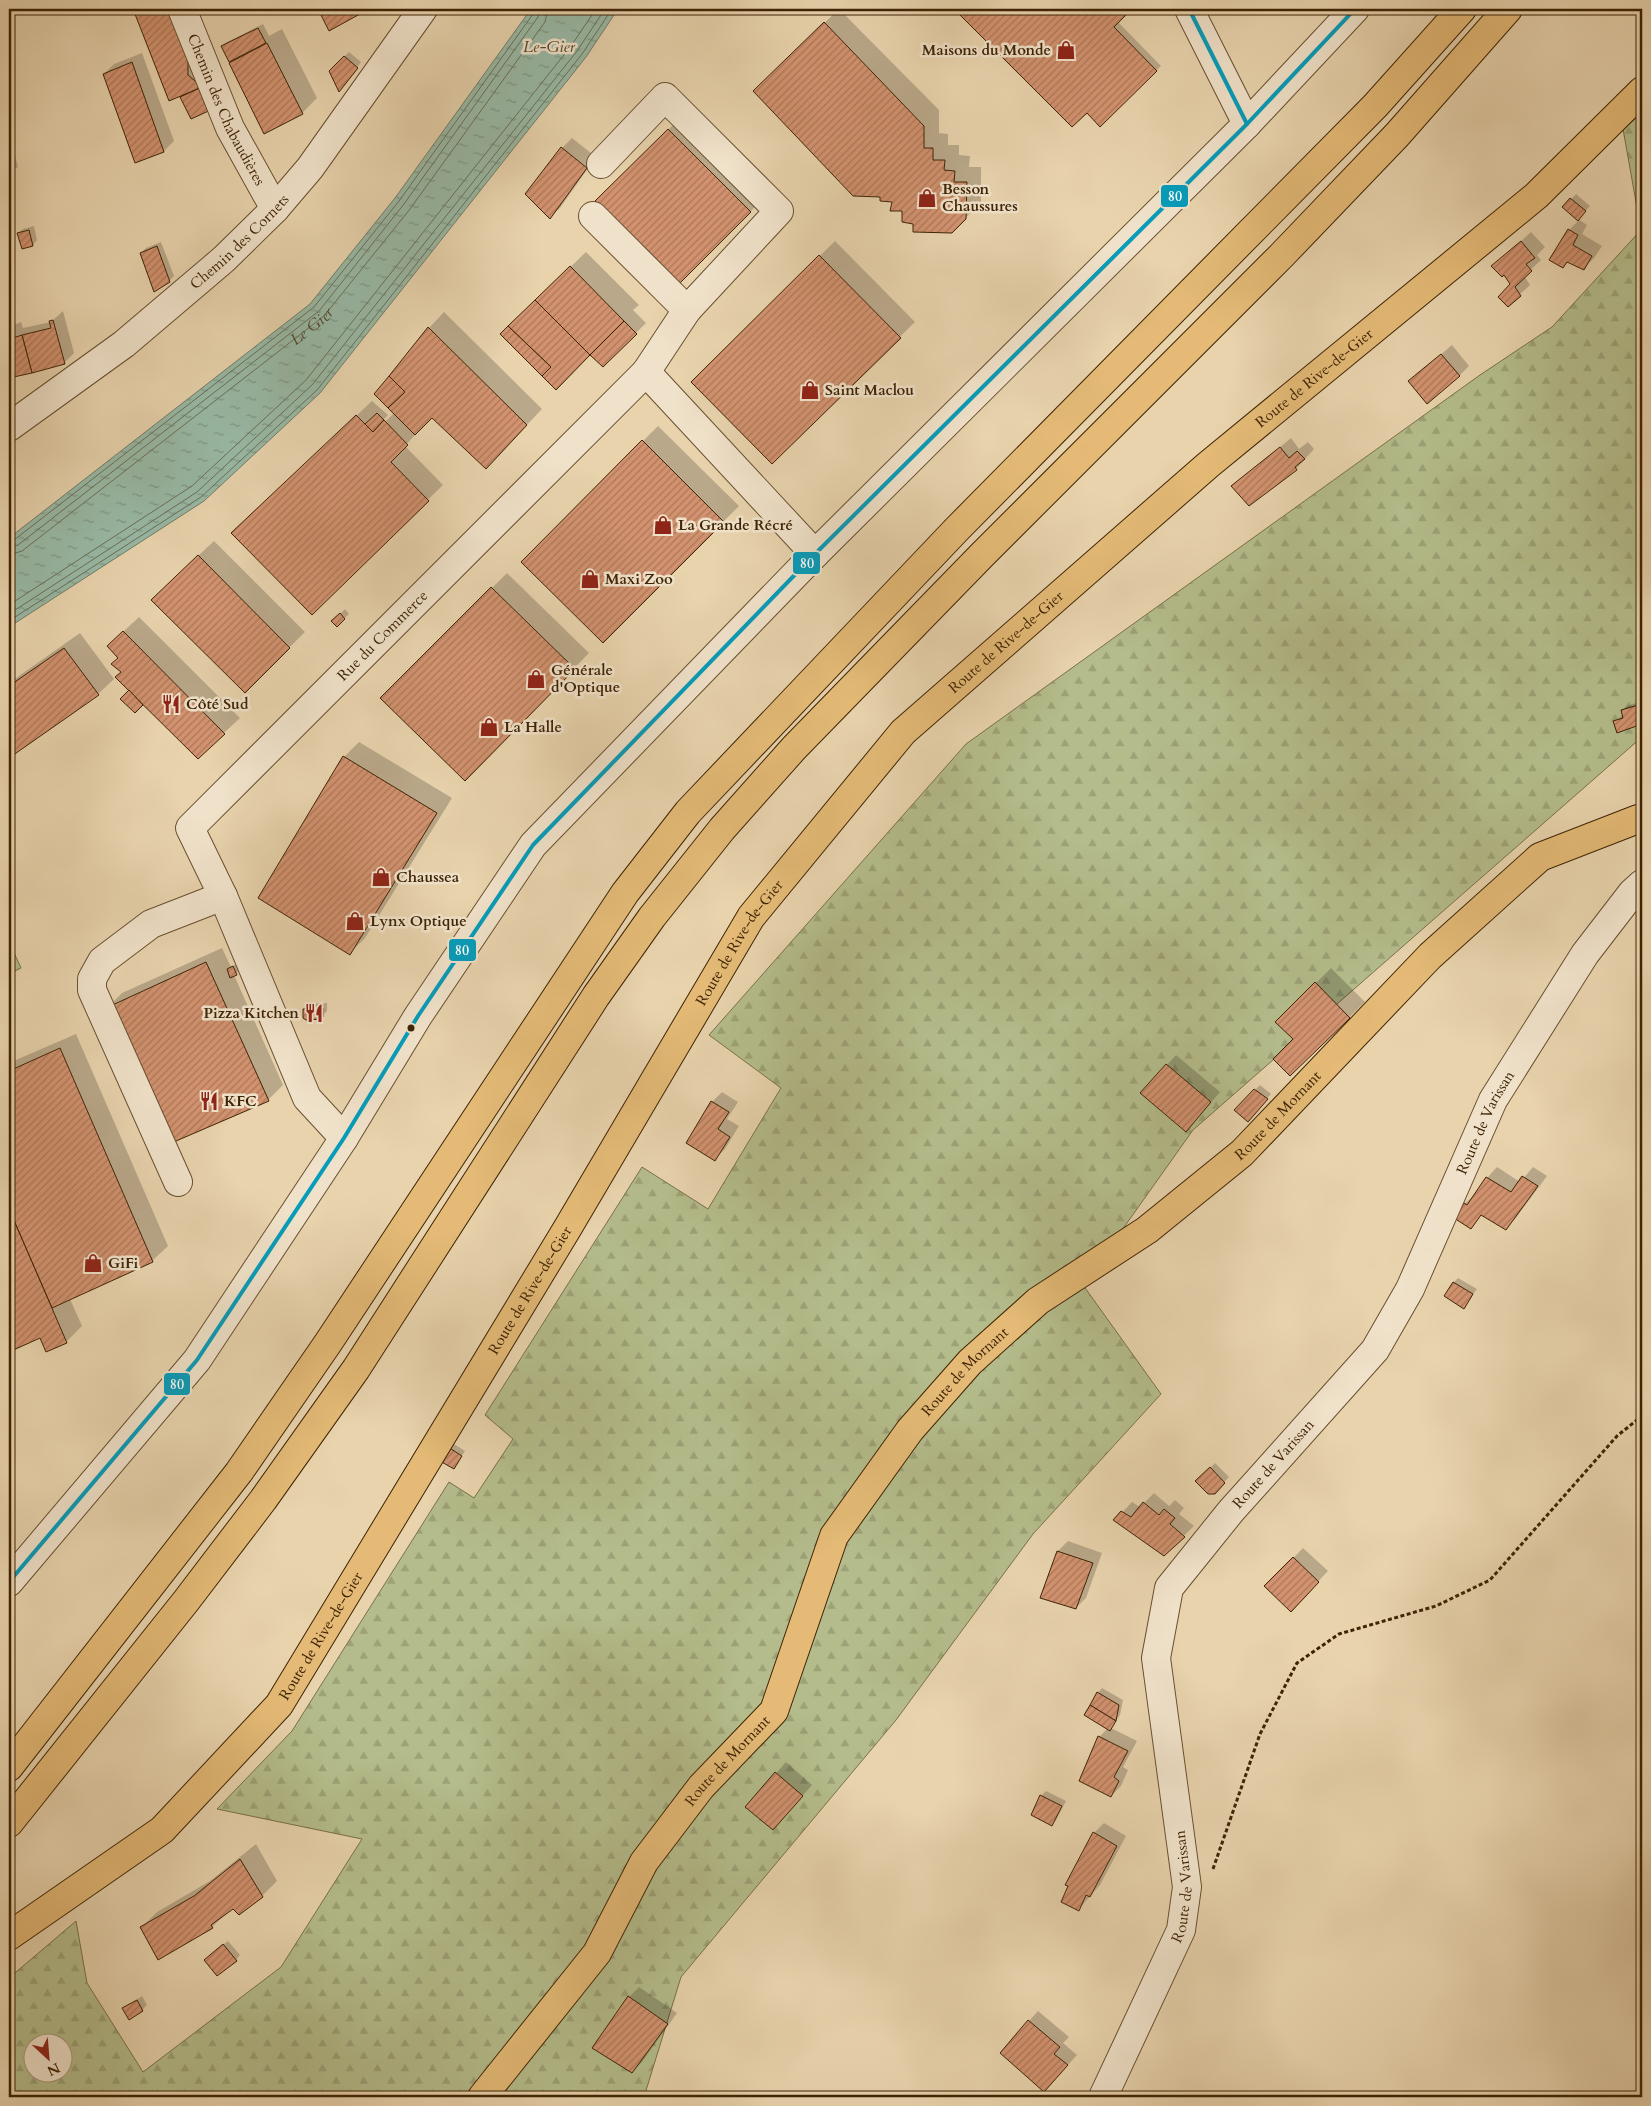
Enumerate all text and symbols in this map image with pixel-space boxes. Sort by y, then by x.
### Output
street label: Chemin des Chabaudières [183,31,270,189]
water label: Le-Gier [523,36,576,58]
shop icon: Maisons du Monde [1055,39,1077,61]
place label: Maisons du Monde [922,40,1051,60]
place label: Besson Chaussures [942,179,1018,216]
line badge: 80 [1160,184,1189,208]
shop icon: Besson Chaussures [916,187,938,209]
text: 80 [1168,187,1182,206]
street label: Chemin des Cornets [185,190,293,294]
water label: Le Gier [286,303,339,351]
street label: Route de Rive-de-Gier [1251,323,1378,432]
shop icon: Saint Maclou [799,379,821,401]
place label: Saint Maclou [825,380,914,400]
shop icon: La Grande Récré [652,514,674,536]
place label: La Grande Récré [678,515,793,535]
line badge: 80 [792,551,821,575]
text: 80 [800,554,814,573]
shop icon: Maxi Zoo [579,568,601,590]
place label: Maxi Zoo [605,569,673,589]
street label: Rue du Commerce [333,586,432,685]
street label: Route de Rive-de-Gier [944,586,1068,698]
place label: Générale d'Optique [551,660,620,697]
shop icon: Générale d'Optique [525,668,547,690]
restaurant icon: Côté Sud [160,693,182,715]
place label: Côté Sud [186,694,249,714]
shop icon: La Halle [478,716,500,738]
place label: La Halle [504,717,562,737]
shop icon: Chaussea [370,866,392,888]
place label: Chaussea [396,867,460,887]
street label: Route de Rive-de-Gier [691,875,788,1009]
shop icon: Lynx Optique [344,910,366,932]
place label: Lynx Optique [370,911,467,931]
line badge: 80 [448,938,477,962]
text: 80 [455,941,469,960]
restaurant icon: Pizza Kitchen [303,1002,325,1024]
place label: Pizza Kitchen [203,1003,299,1023]
unlabelled marker [406,1023,416,1033]
street label: Route de Mornant [1230,1066,1326,1165]
street label: Route de Varissan [1452,1066,1519,1178]
restaurant icon: KFC [198,1090,220,1112]
place label: KFC [224,1091,257,1111]
street label: Route de Rive-de-Gier [483,1222,577,1358]
shop icon: GiFi [82,1252,104,1274]
place label: GiFi [108,1253,139,1273]
street label: Route de Mornant [917,1322,1013,1420]
line badge: 80 [163,1372,191,1396]
text: 80 [170,1375,184,1394]
street label: Route de Varissan [1228,1415,1319,1513]
street label: Route de Rive-de-Gier [274,1568,368,1704]
street label: Route de Mornant [680,1711,775,1810]
street label: Route de Varissan [1166,1829,1197,1946]
north arrow [22,2034,72,2084]
text: N [44,2058,63,2080]

